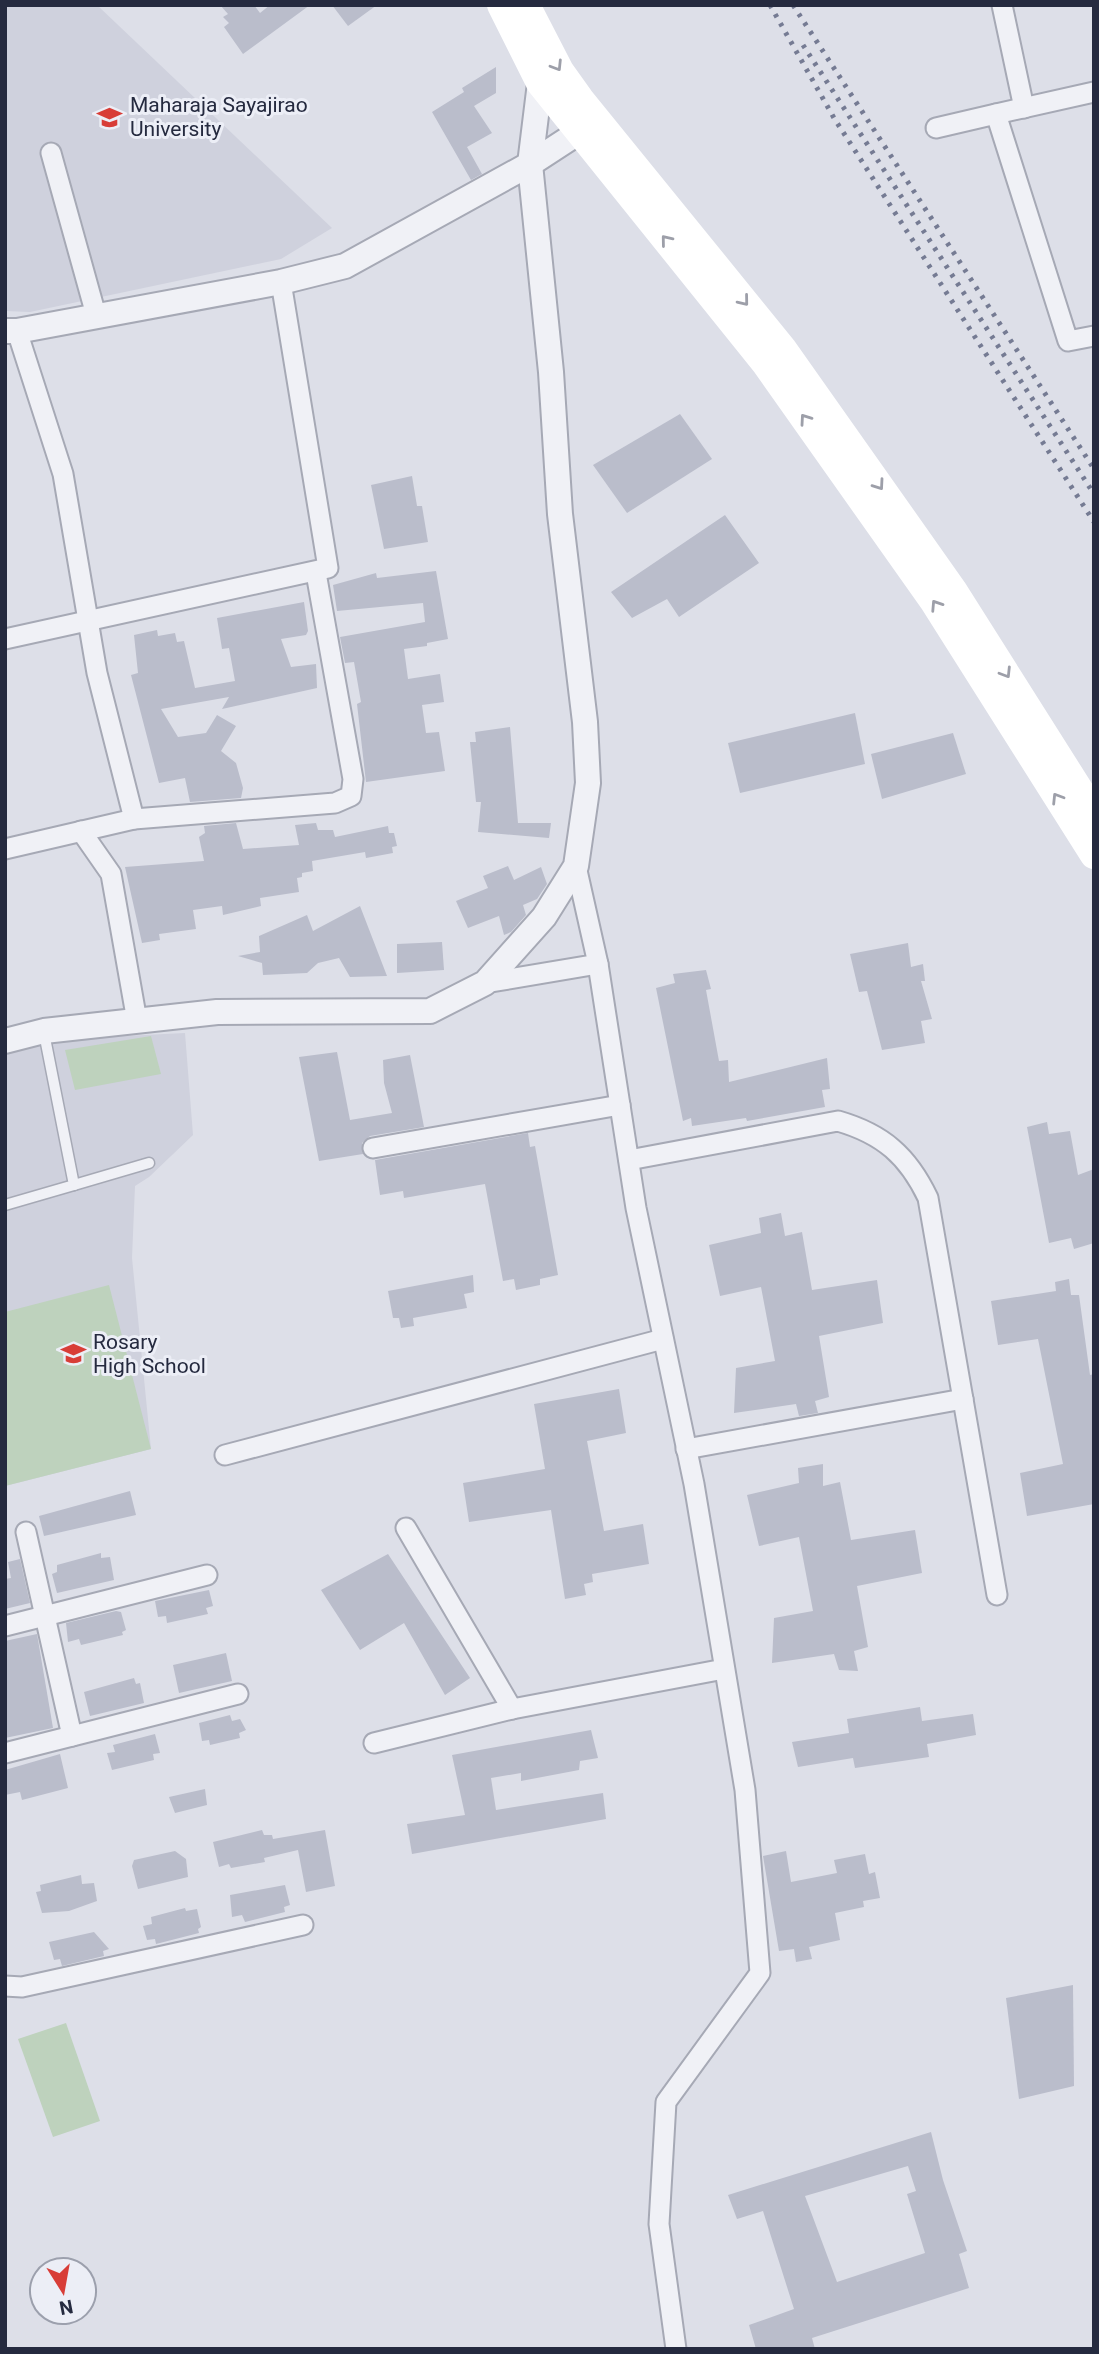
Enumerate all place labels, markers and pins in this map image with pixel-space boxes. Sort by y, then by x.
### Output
place label: Maharaja Sayajirao University [130,93,308,141]
school or university icon: Maharaja Sayajirao University [96,103,124,131]
place label: Rosary High School [93,1330,206,1378]
school or university icon: Rosary High School [59,1340,87,1368]

